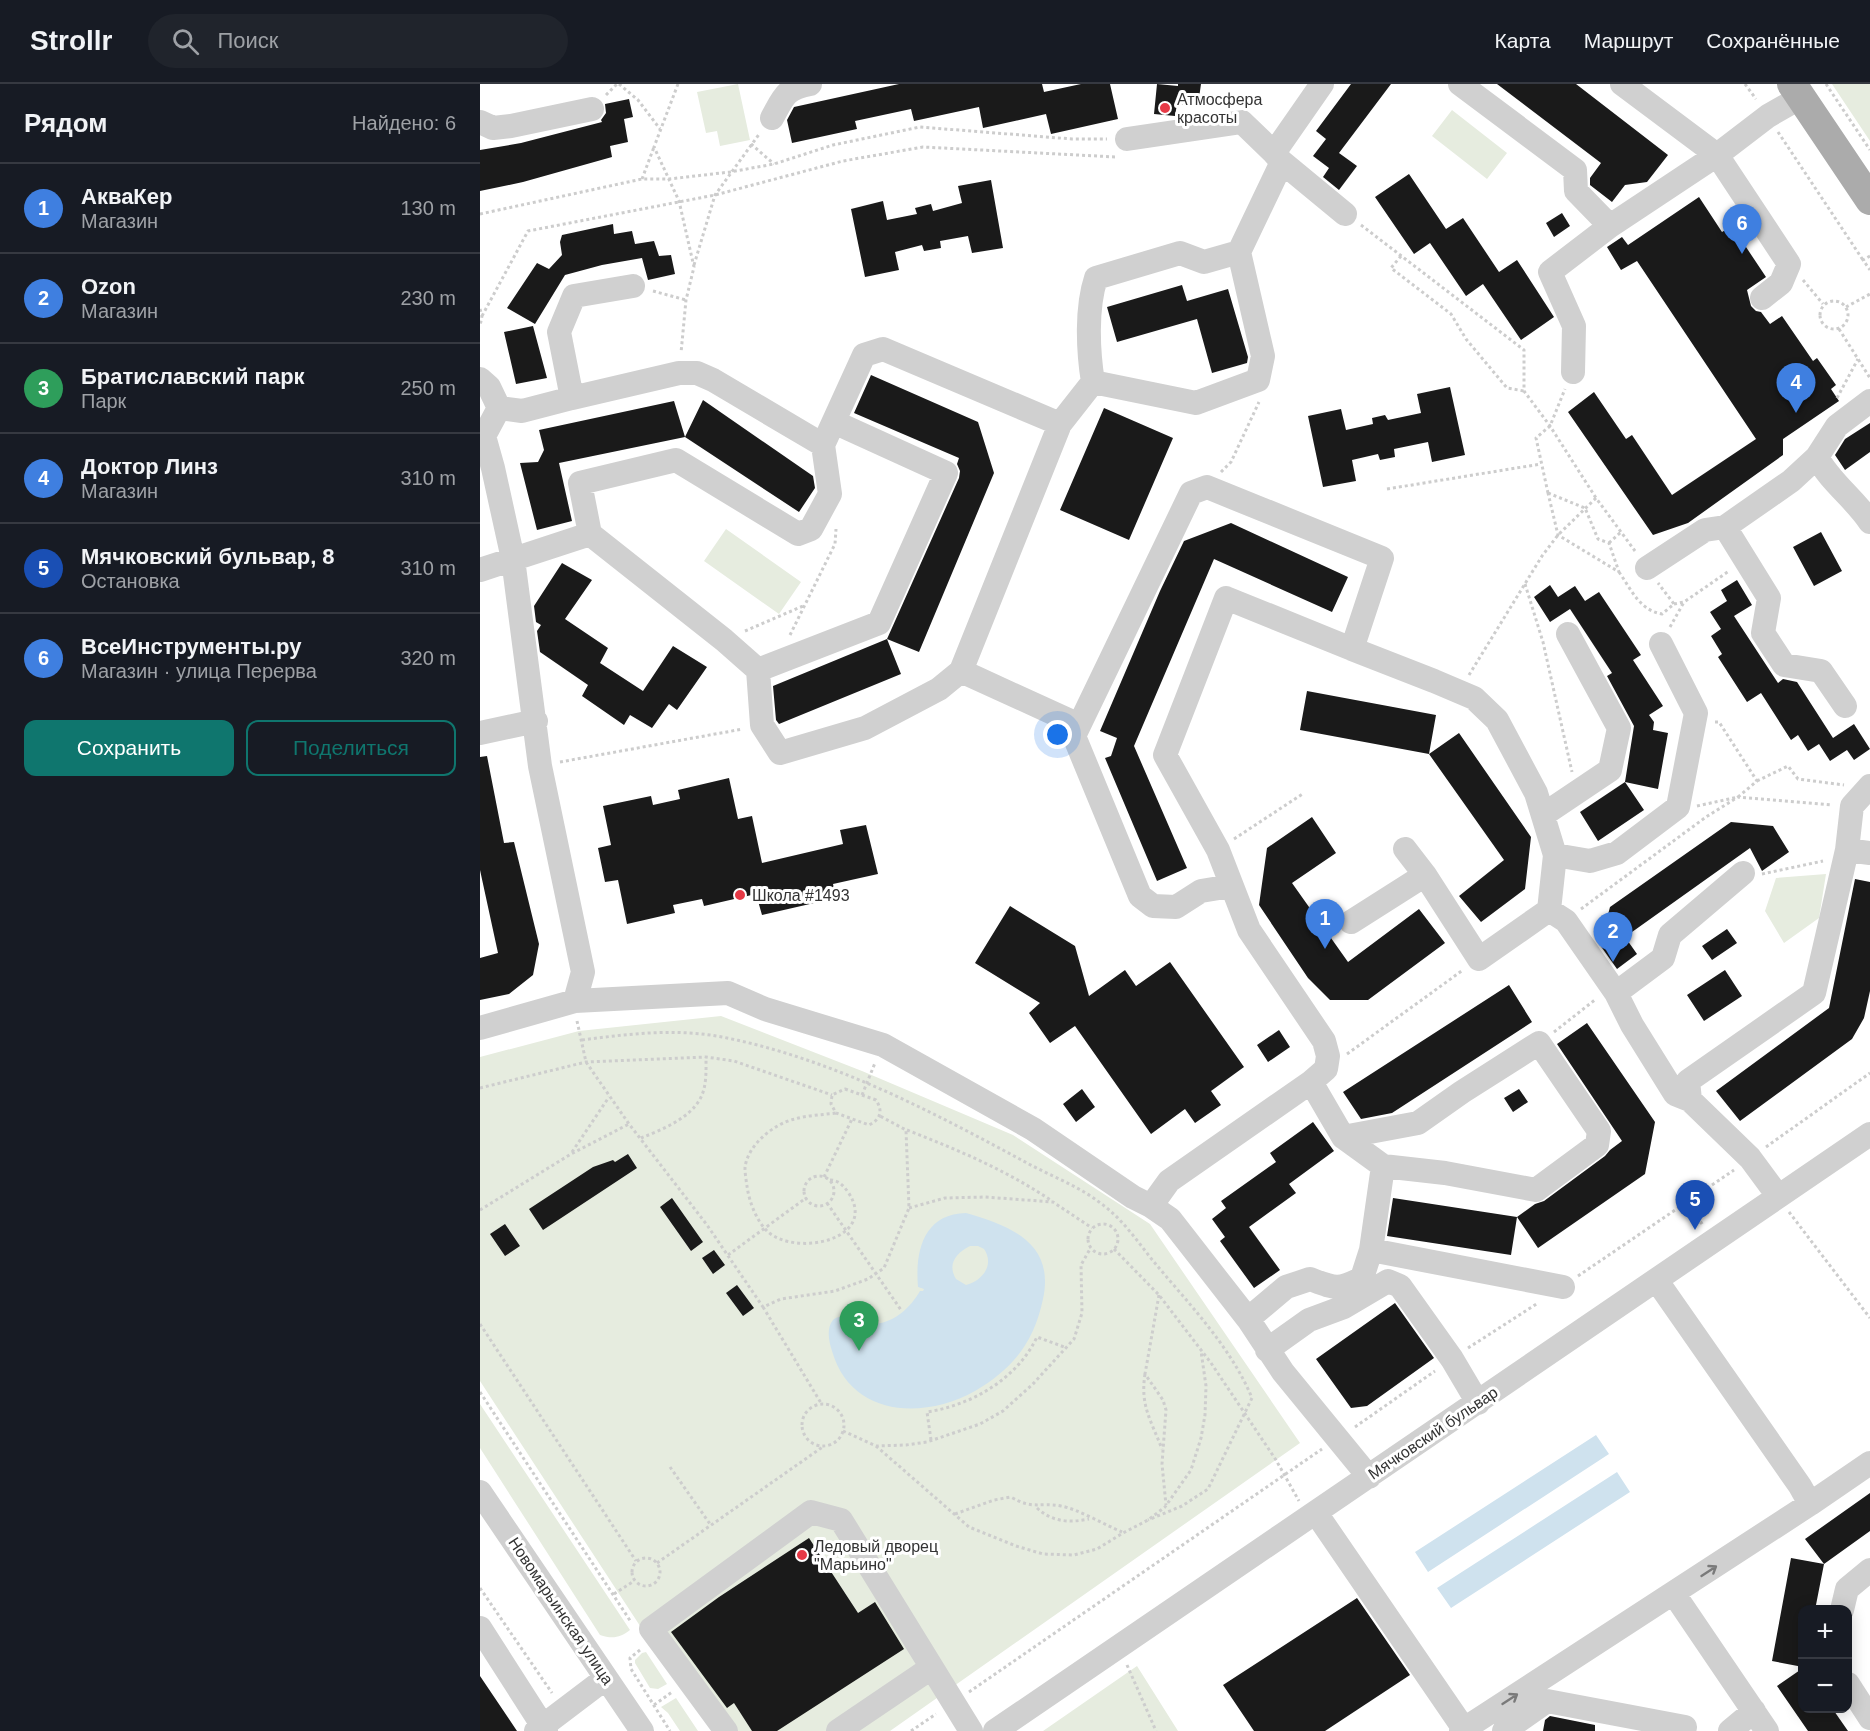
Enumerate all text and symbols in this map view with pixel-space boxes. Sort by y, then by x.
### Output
search box [148,14,568,68]
text: Strollr [30,25,112,56]
icon: search [169,25,202,58]
text: Поиск [217,28,278,53]
text: Карта [1495,29,1551,52]
text: Маршрут [1584,29,1673,52]
text: Сохранённые [1706,29,1840,52]
place label: Атмосфера красоты [1177,91,1263,126]
marker: Атмосфера красоты [1158,101,1172,115]
text: Рядом [24,108,107,138]
text: Найдено: 6 [352,112,456,134]
text: АкваКер [81,184,172,209]
text: 1 [38,197,49,219]
text: 130 m [400,197,456,219]
pin: 6 [1722,204,1762,254]
text: Магазин [81,210,158,232]
text: Ozon [81,274,136,299]
text: 2 [38,287,49,309]
text: 230 m [400,287,456,309]
text: Магазин [81,300,158,322]
text: Братиславский парк [81,364,305,389]
pin: 4 [1776,364,1816,413]
text: 3 [38,377,49,399]
text: 250 m [400,377,456,399]
text: Парк [81,390,126,412]
text: Доктор Линз [81,454,218,479]
text: 4 [38,467,49,489]
text: 310 m [400,467,456,489]
text: Магазин [81,480,158,502]
text: Мячковский бульвар, 8 [81,544,335,569]
text: 5 [38,557,49,579]
text: 310 m [400,557,456,579]
text: Остановка [81,570,180,592]
text: ВсеИнструменты.ру [81,634,301,659]
text: 6 [38,647,49,669]
text: 320 m [400,647,456,669]
text: Магазин · улица Перерва [81,660,317,682]
button: Сохранить [24,720,234,776]
button: Поделиться [246,720,456,776]
your location [1043,720,1072,749]
place label: Школа #1493 [752,887,850,904]
marker: Школа #1493 [733,888,747,902]
pin: 1 [1306,900,1344,949]
pin: 2 [1594,912,1632,962]
pin: 5 [1676,1180,1714,1230]
pin: 3 [840,1302,878,1351]
street label: Мячковский бульвар [1365,1383,1501,1483]
street label: Новомарьинская улица [505,1534,617,1688]
place label: Ледовый дворец "Марьино" [814,1538,938,1573]
marker: Ледовый дворец "Марьино" [795,1548,809,1562]
one-way arrow [1700,1564,1717,1576]
map controls [1798,1605,1852,1713]
button: + [1798,1605,1852,1659]
button: − [1798,1659,1852,1713]
one-way arrow [1501,1693,1518,1705]

